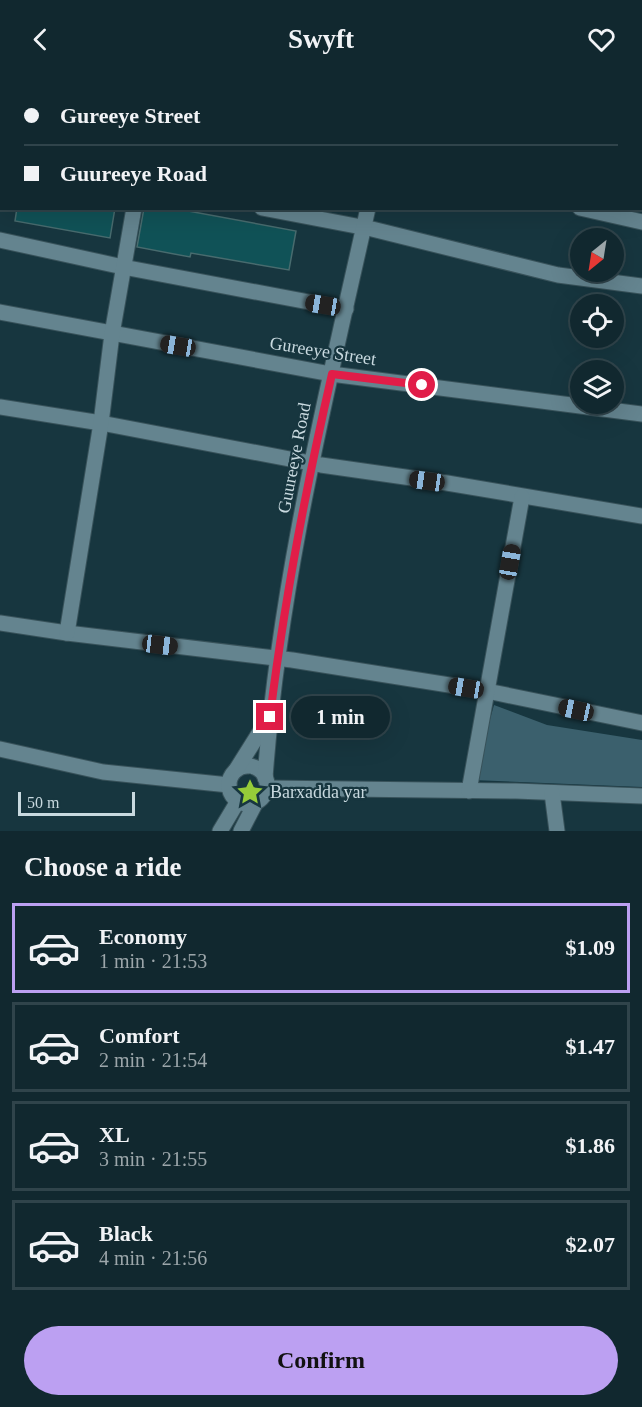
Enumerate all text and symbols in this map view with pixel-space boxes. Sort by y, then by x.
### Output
icon: back [24,23,57,56]
icon: heart [585,23,618,56]
text: Swyft [288,24,354,54]
text: Gureeye Street [60,103,200,128]
text: Guureeye Road [60,161,207,186]
north arrow [570,228,624,282]
map controls [570,228,624,414]
car [304,293,342,317]
button: locate [570,294,624,348]
street label: Gureeye Street [268,333,378,369]
car [159,334,197,358]
button: layers [570,360,624,414]
route start [408,371,435,398]
street label: Guureeye Road [273,401,315,515]
car [408,470,446,492]
car [498,543,522,581]
car [141,634,179,656]
car [447,676,485,700]
callout: 1 min [291,696,390,738]
car [557,697,595,723]
route end [256,703,283,730]
text: 1 min [316,706,365,728]
place icon: Barxadda yar [235,777,265,807]
place label: Barxadda yar [270,782,366,802]
scale bar [18,789,135,816]
text: 50 m [27,794,59,811]
text: Choose a ride [24,852,182,882]
icon: car [27,921,81,975]
text: Economy [99,924,187,949]
text: $1.09 [566,935,615,960]
text: 1 min · 21:53 [99,950,207,972]
icon: car [27,1020,81,1074]
text: Comfort [99,1023,180,1048]
text: $1.47 [566,1034,615,1059]
text: 2 min · 21:54 [99,1049,207,1071]
icon: car [27,1119,81,1173]
text: XL [99,1122,130,1147]
text: $1.86 [566,1133,615,1158]
text: 3 min · 21:55 [99,1148,207,1170]
icon: car [27,1218,81,1272]
text: Black [99,1221,153,1246]
text: $2.07 [566,1232,615,1257]
text: 4 min · 21:56 [99,1247,207,1269]
button: Confirm [24,1326,618,1395]

